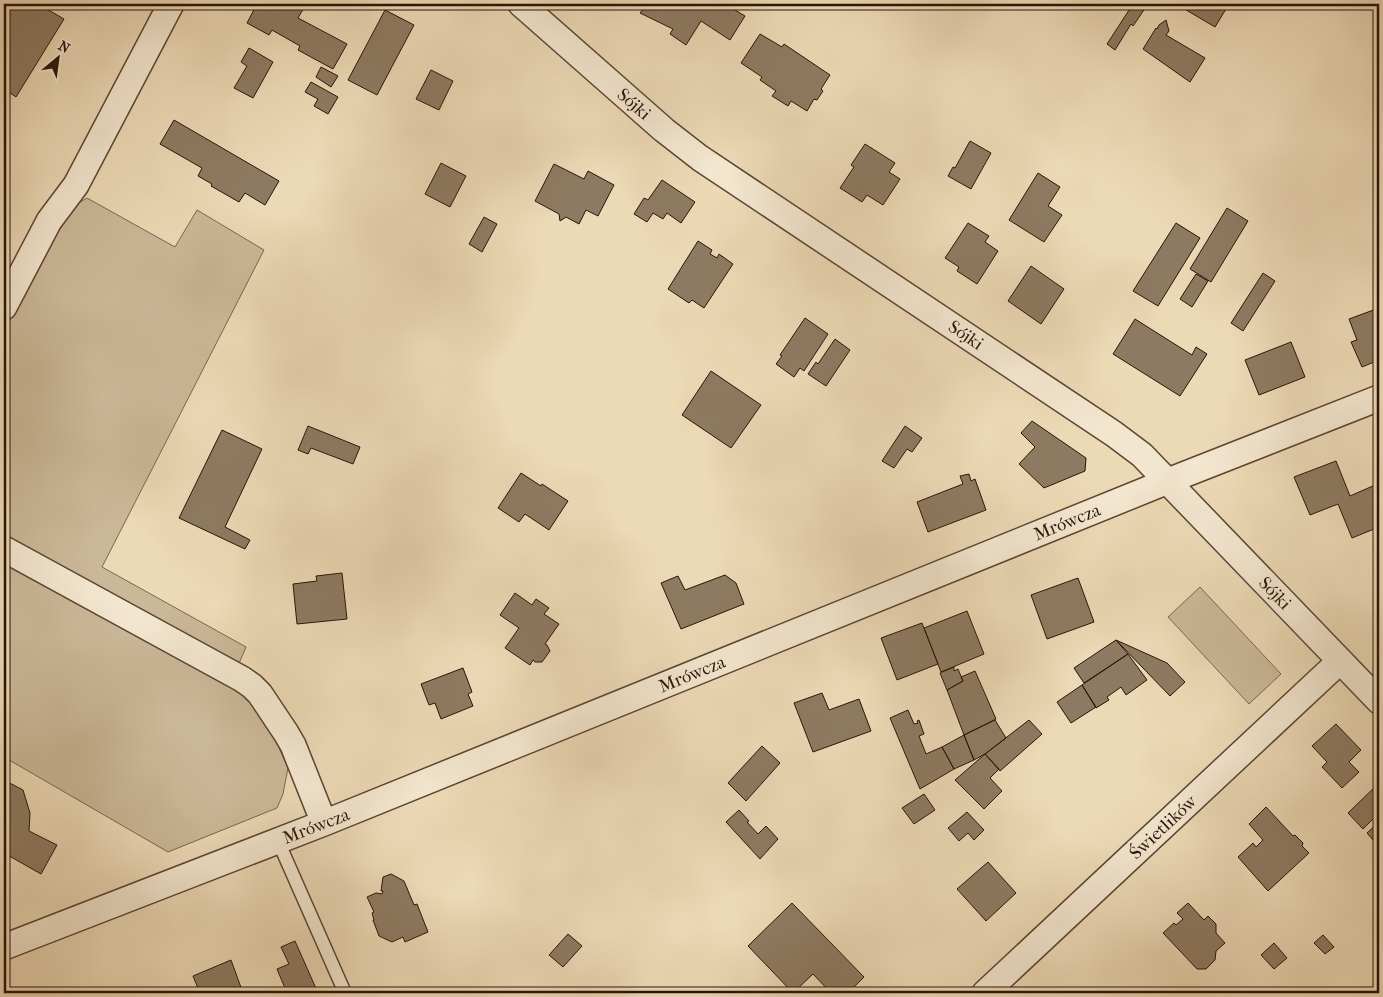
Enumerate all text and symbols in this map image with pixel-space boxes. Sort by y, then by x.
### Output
north arrow [32,32,82,82]
text: N [55,37,73,57]
street label: Sójki [613,84,655,125]
street label: Sójki [944,316,988,355]
street label: Mrówcza [1031,499,1104,545]
street label: Sójki [1254,573,1296,615]
street label: Mrówcza [656,651,729,697]
street label: Świetlików [1125,790,1202,864]
street label: Mrówcza [280,804,353,849]

